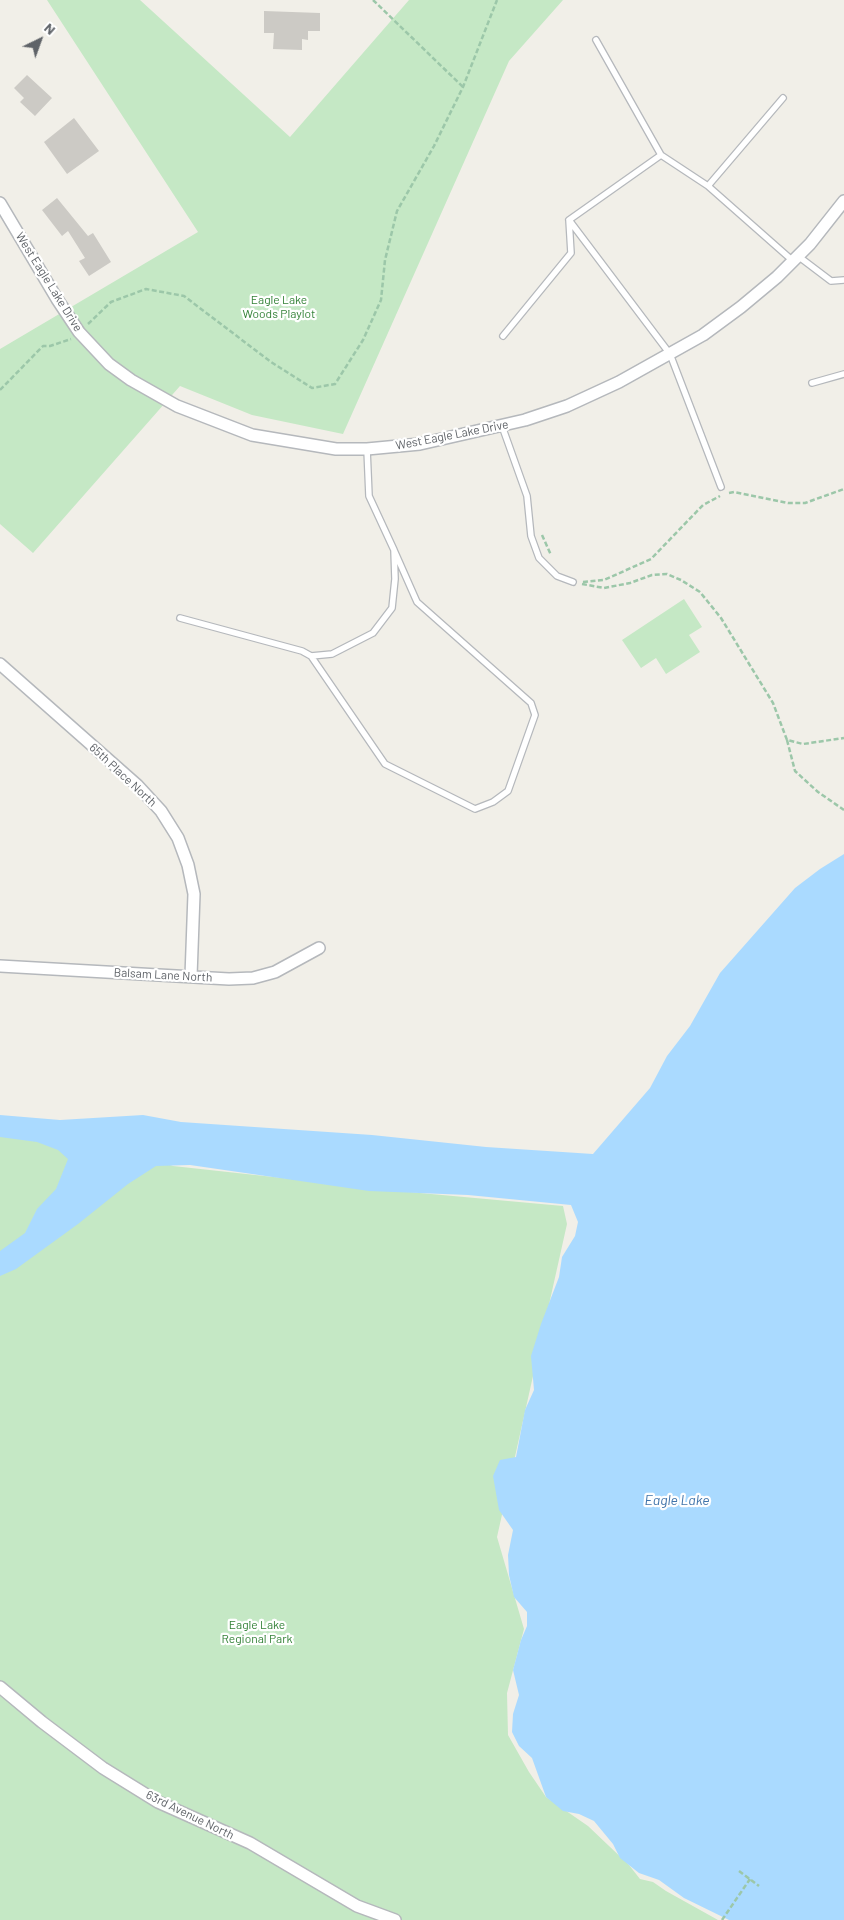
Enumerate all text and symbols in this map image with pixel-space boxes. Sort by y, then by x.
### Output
north arrow [15,15,65,65]
text: N [41,19,60,38]
street label: West Eagle Lake Drive [13,230,85,334]
park label: Eagle Lake Woods Playlot [243,293,315,321]
street label: West Eagle Lake Drive [394,417,510,453]
street label: 65th Place North [86,740,160,810]
street label: Balsam Lane North [113,965,213,985]
water label: Eagle Lake [645,1492,709,1508]
park label: Eagle Lake Regional Park [221,1618,293,1646]
street label: 63rd Avenue North [144,1787,236,1843]

